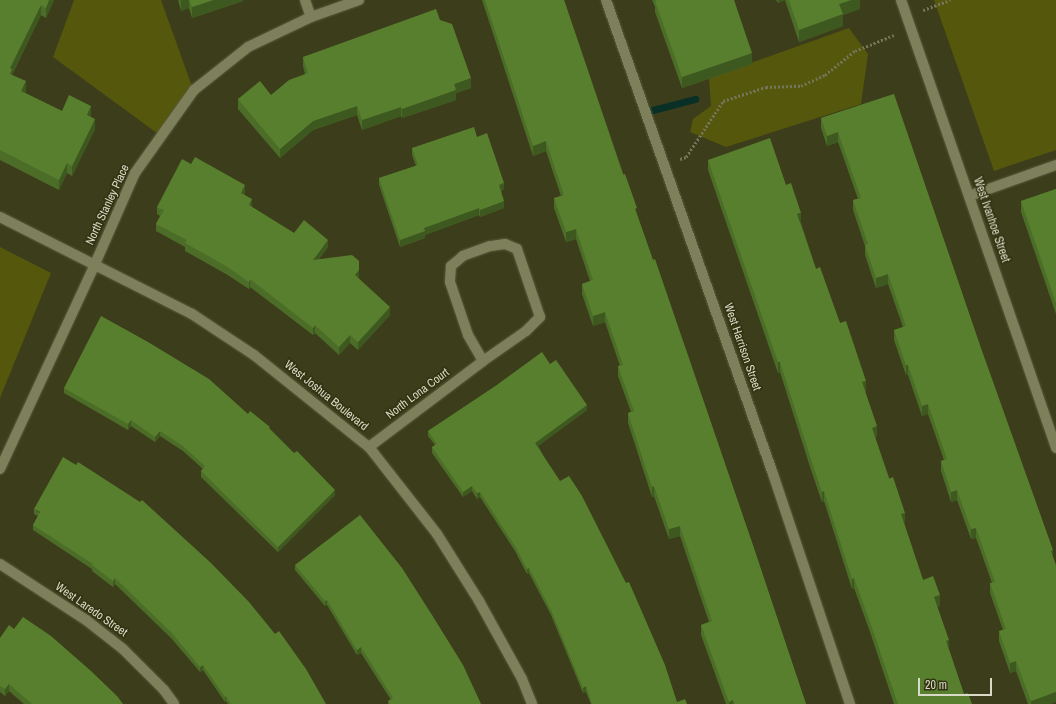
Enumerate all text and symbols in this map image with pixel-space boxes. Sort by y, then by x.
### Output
street label: North Stanley Place [83,163,133,247]
street label: West Ivanhoe Street [970,176,1012,264]
street label: West Harrison Street [720,301,764,393]
street label: West Joshua Boulevard [281,358,371,434]
street label: North Lona Court [384,366,452,422]
street label: West Laredo Street [52,580,130,640]
scale bar [920,670,994,696]
text: 20 m [925,677,947,693]

